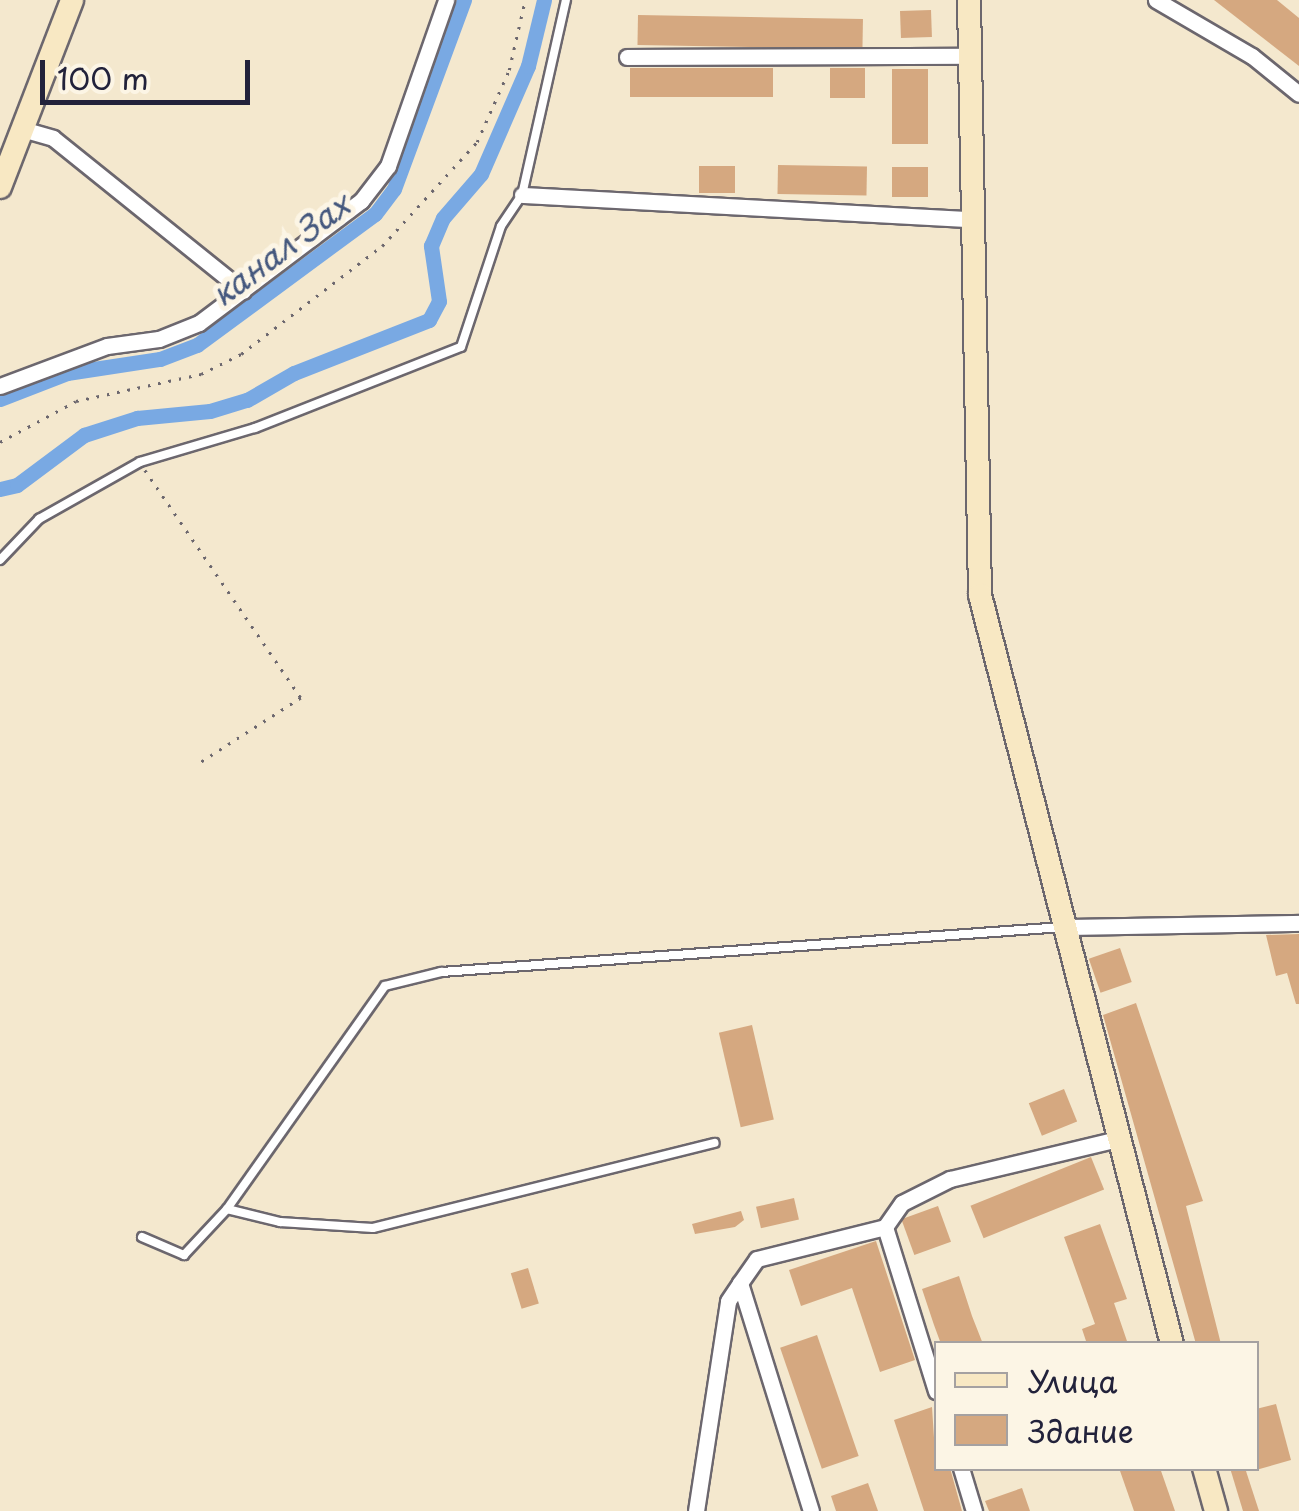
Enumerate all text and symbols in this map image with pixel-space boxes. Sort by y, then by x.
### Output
scale bar [45,40,255,102]
text: 100 m [57,55,149,100]
water label: канал Зах [203,185,357,313]
legend [934,1341,1259,1471]
text: Улица [1028,1358,1117,1403]
text: Здание [1028,1408,1134,1453]

